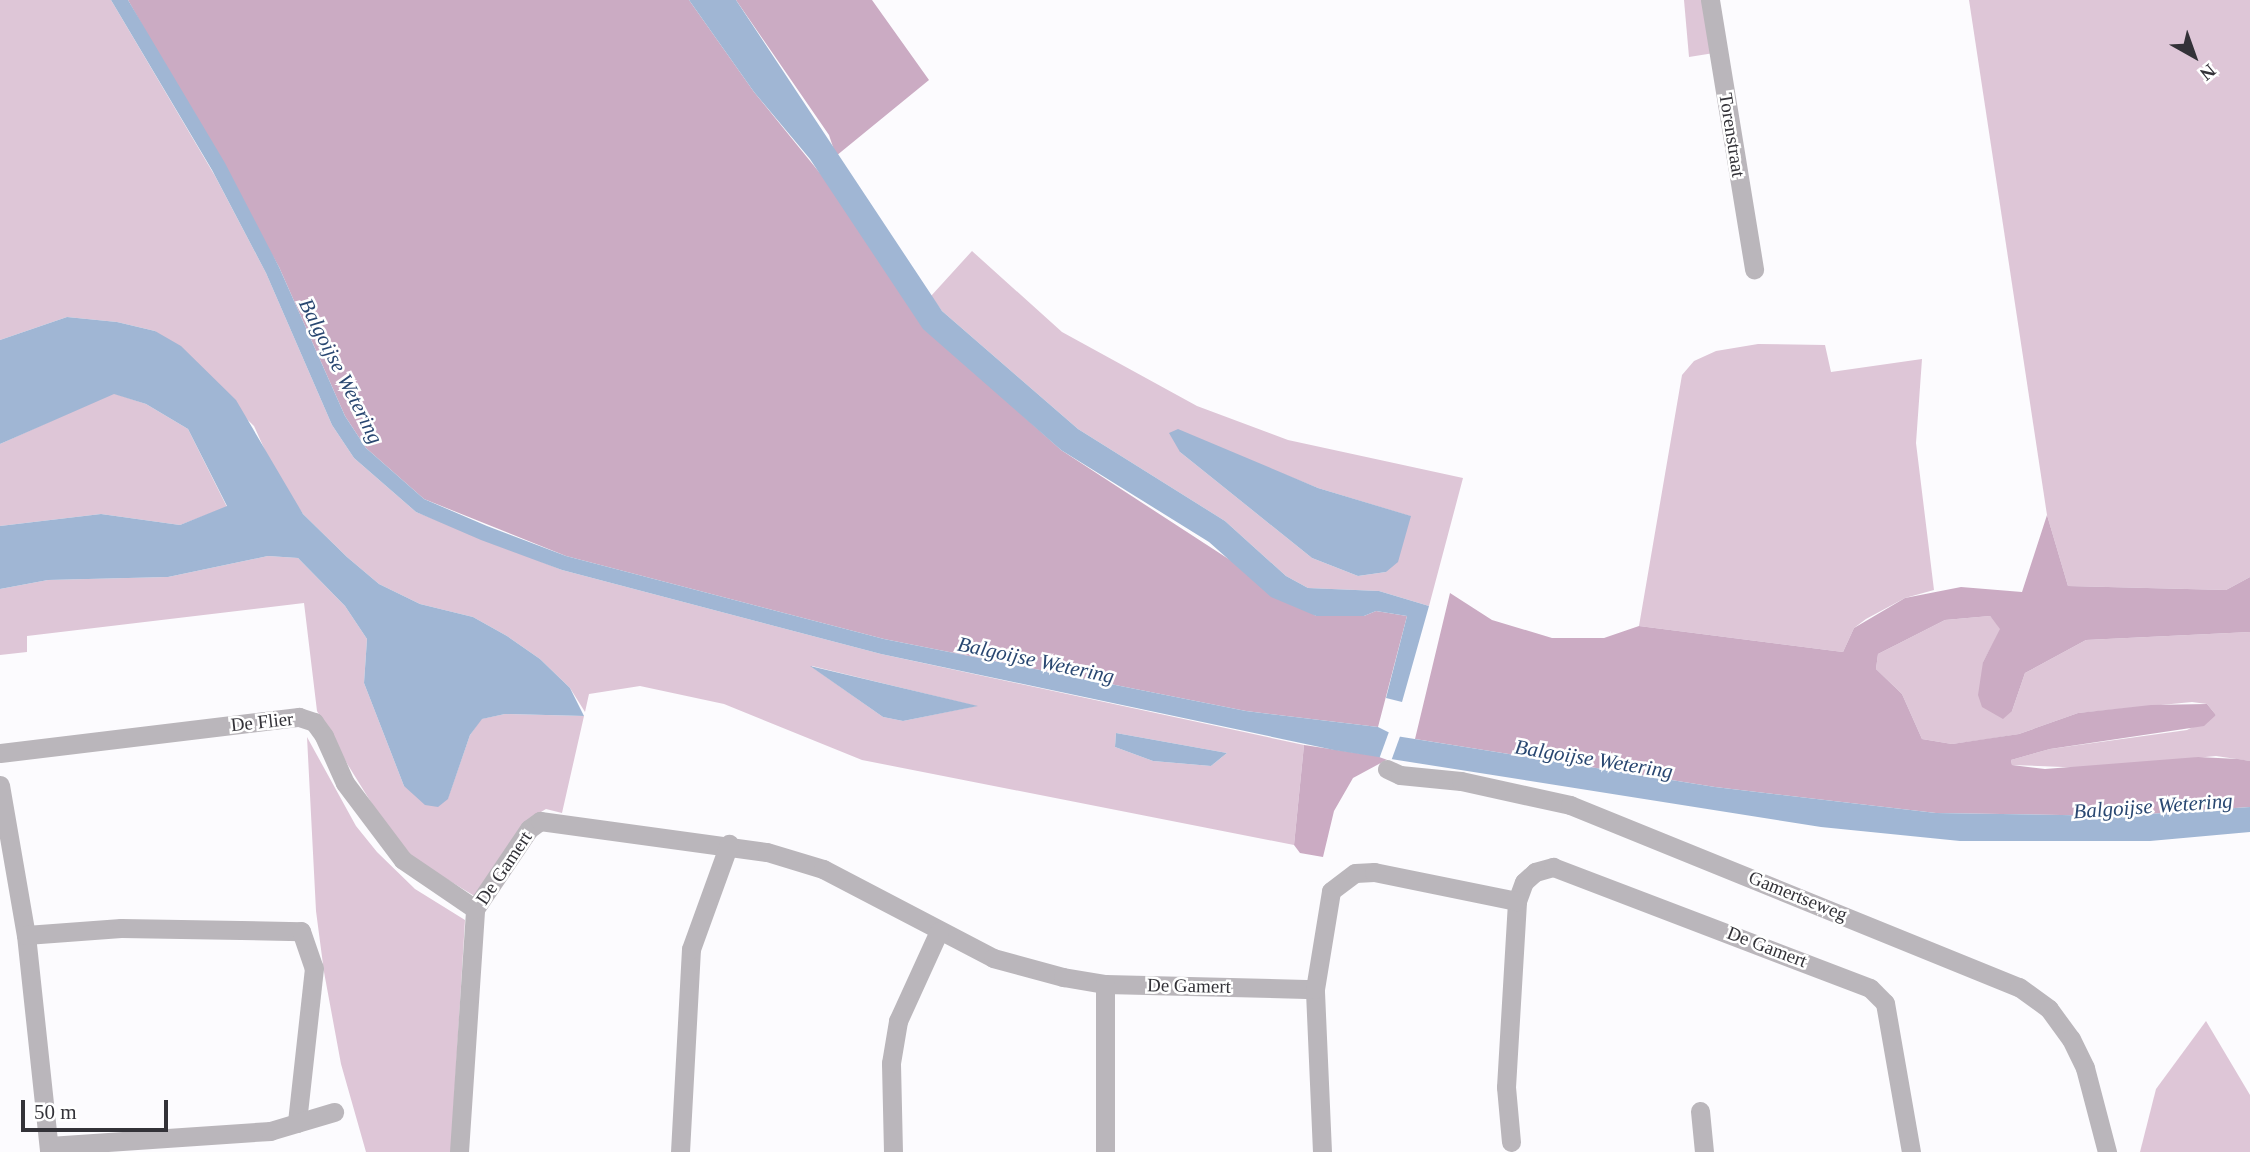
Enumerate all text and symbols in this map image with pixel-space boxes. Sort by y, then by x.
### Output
north arrow [2159,21,2229,91]
text: N [2196,60,2220,85]
street label: Torenstraat [1714,91,1750,179]
water label: Balgoijse Wetering [294,294,388,448]
water label: Balgoijse Wetering [955,631,1117,689]
street label: De Flier [230,707,294,737]
water label: Balgoijse Wetering [1513,734,1675,784]
water label: Balgoijse Wetering [2073,788,2233,824]
street label: De Gamert [471,827,537,909]
street label: Gamertseweg [1745,866,1851,926]
street label: De Gamert [1724,921,1810,973]
street label: De Gamert [1147,974,1231,998]
scale bar [24,1086,172,1130]
text: 50 m [34,1100,77,1124]

